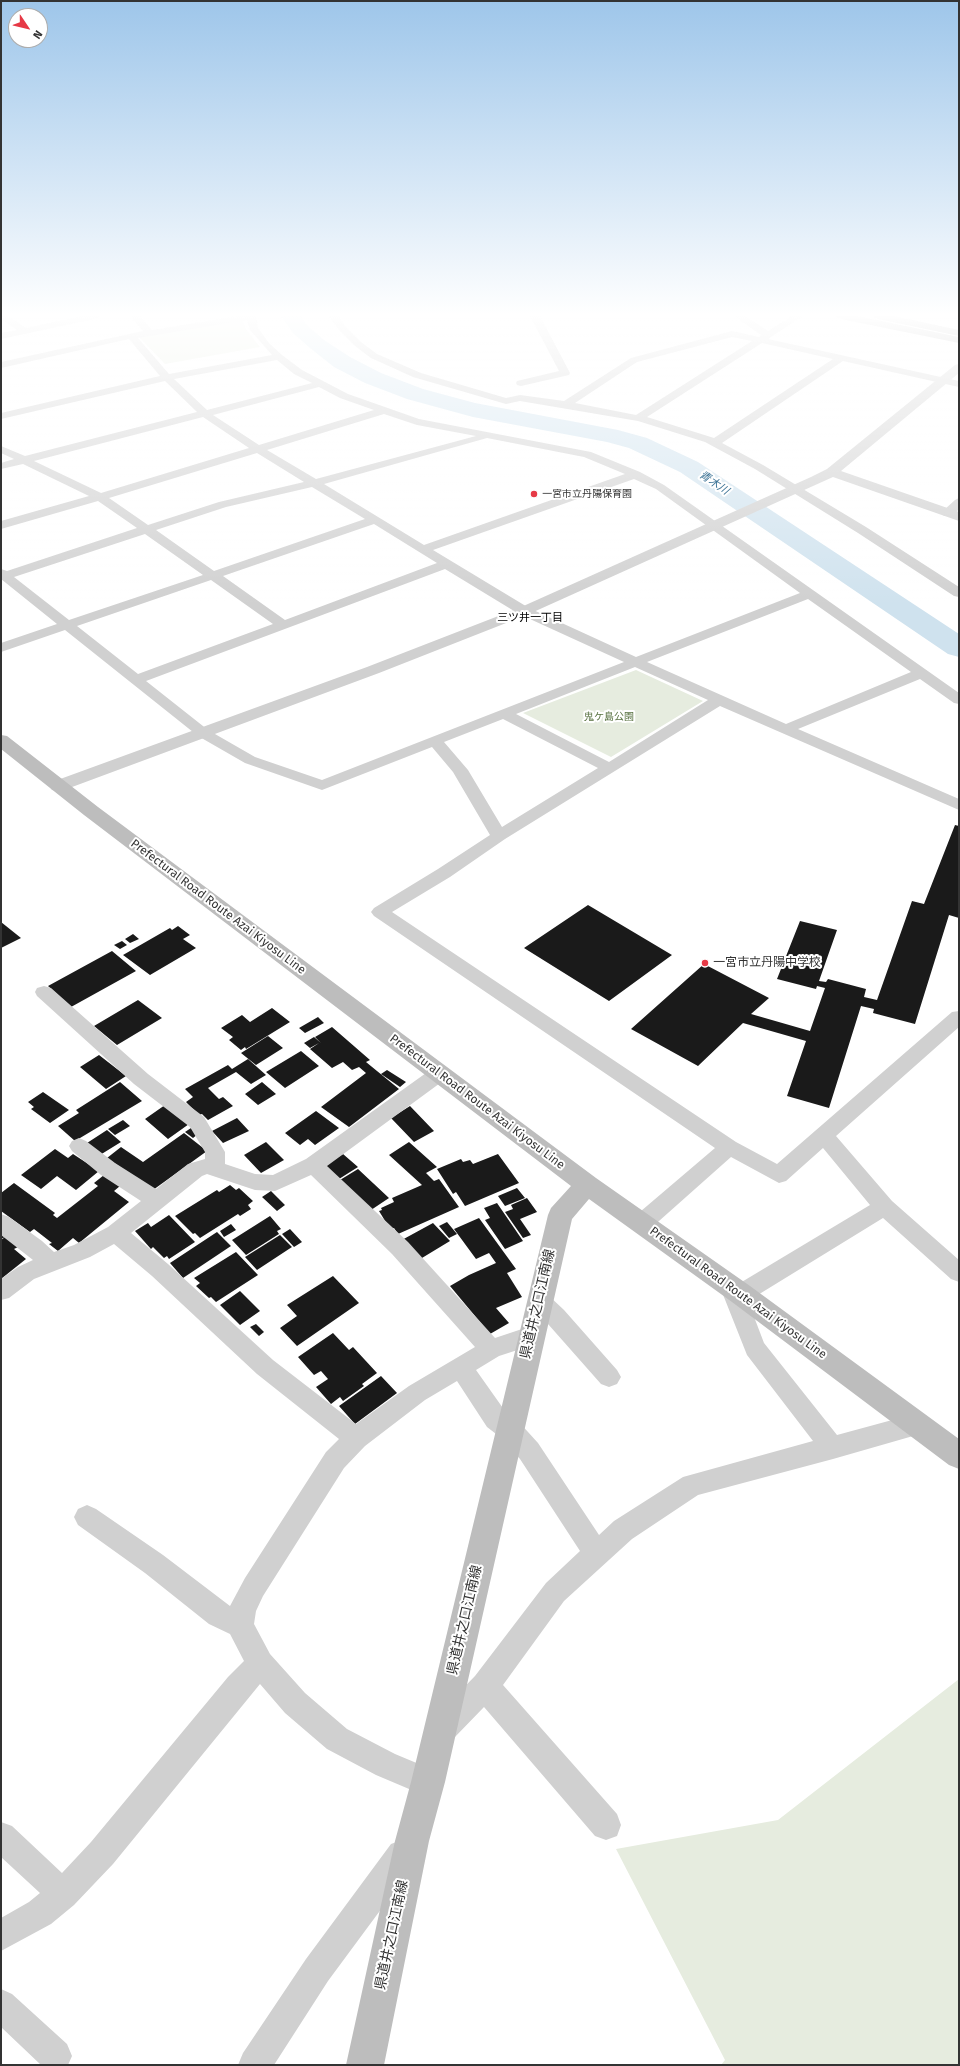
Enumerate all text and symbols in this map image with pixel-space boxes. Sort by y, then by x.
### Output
north arrow [8,8,48,48]
text: N [30,28,45,41]
water label: 青木川 [697,468,731,498]
place label: 一宮市立丹陽保育園 [542,488,632,500]
marker: 一宮市立丹陽保育園 [529,489,539,499]
district label: 三ツ井一丁目 [497,611,563,625]
park label: 鬼ケ島公園 [584,711,634,723]
street label: Prefectural Road Route Azai Kiyosu Line [128,836,308,978]
place label: 一宮市立丹陽中学校 [713,956,821,970]
marker: 一宮市立丹陽中学校 [700,958,710,968]
street label: Prefectural Road Route Azai Kiyosu Line [387,1031,567,1173]
street label: Prefectural Road Route Azai Kiyosu Line [647,1224,829,1362]
street label: 県道井之口江南線 [517,1248,559,1360]
street label: 県道井之口江南線 [444,1564,486,1676]
street label: 県道井之口江南線 [372,1878,412,1992]

